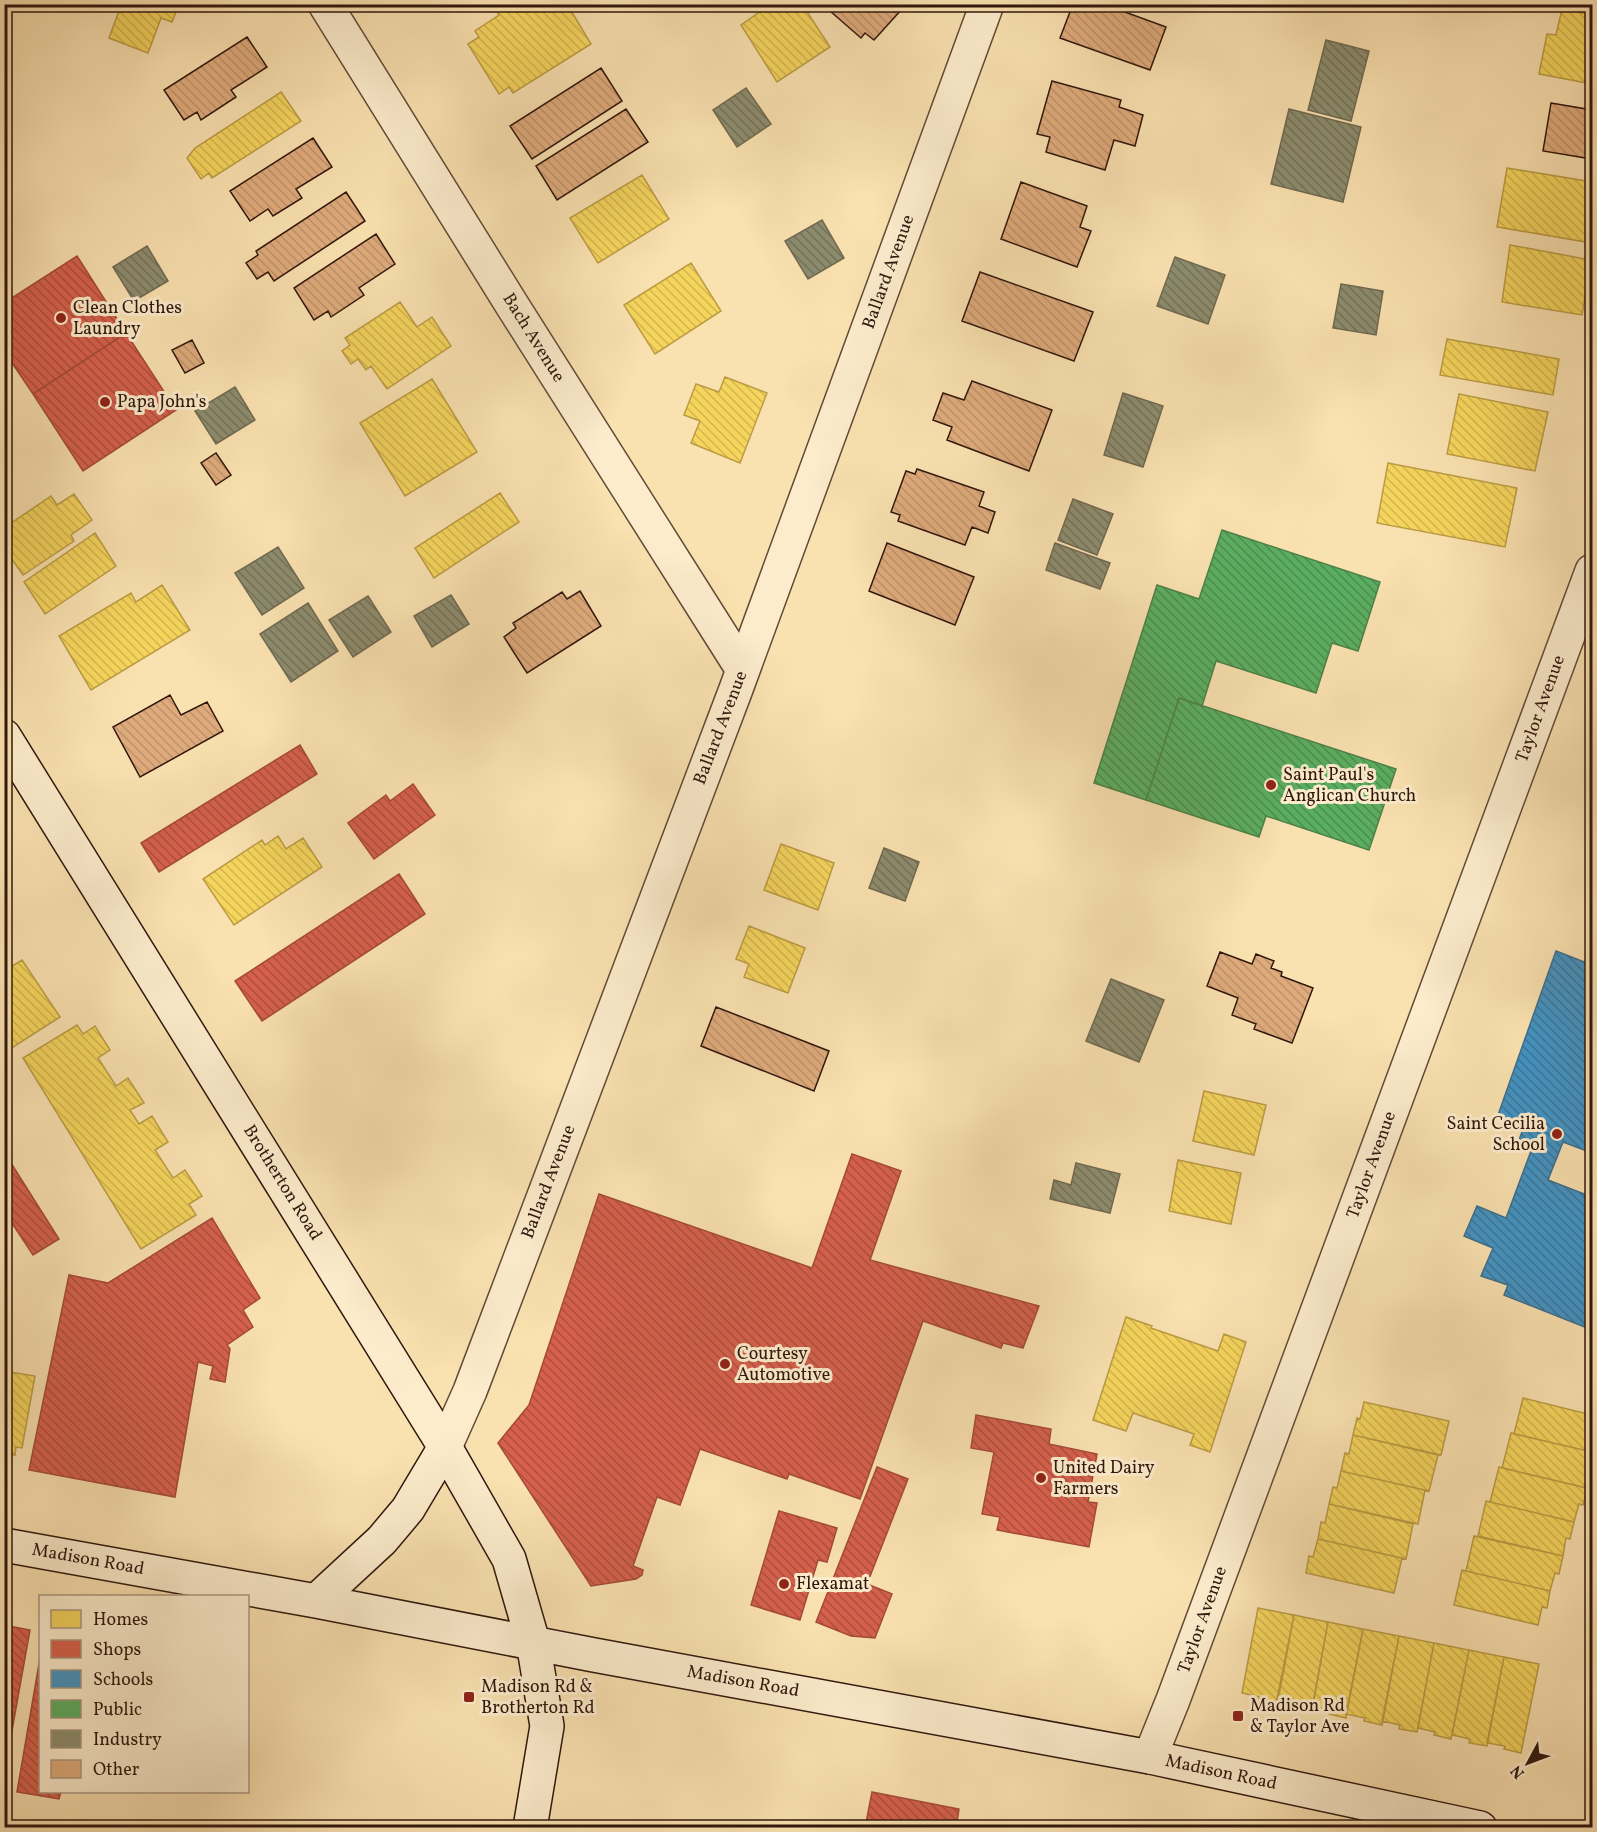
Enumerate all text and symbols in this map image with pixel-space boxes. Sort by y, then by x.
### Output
street label: Ballard Avenue [857,211,921,333]
street label: Bach Avenue [496,289,570,387]
place label: Clean Clothes Laundry [73,296,182,342]
marker: Clean Clothes Laundry [54,311,68,325]
place label: Papa John's [117,390,206,415]
marker: Papa John's [98,395,112,409]
street label: Taylor Avenue [1510,652,1572,766]
street label: Ballard Avenue [688,667,754,789]
place label: Saint Paul's Anglican Church [1283,763,1417,809]
marker: Saint Paul's Anglican Church [1264,778,1278,792]
street label: Taylor Avenue [1341,1108,1403,1222]
place label: Saint Cecilia School [1447,1112,1545,1158]
street label: Brotherton Road [236,1120,328,1246]
street label: Ballard Avenue [516,1121,582,1243]
marker: Saint Cecilia School [1550,1127,1564,1141]
place label: Courtesy Automotive [737,1342,830,1388]
marker: Courtesy Automotive [718,1357,732,1371]
place label: United Dairy Farmers [1053,1456,1155,1502]
marker: United Dairy Farmers [1034,1471,1048,1485]
street label: Madison Road [30,1538,146,1582]
street label: Taylor Avenue [1172,1563,1234,1677]
place label: Flexamat [796,1572,869,1597]
marker: Flexamat [777,1577,791,1591]
legend [39,1595,249,1793]
text: Homes [93,1608,148,1633]
text: Shops [93,1638,141,1663]
street label: Madison Road [685,1660,801,1704]
text: Schools [93,1668,153,1693]
place label: Madison Rd & Brotherton Rd [481,1675,595,1721]
marker: Madison Rd & Brotherton Rd [462,1690,476,1704]
place label: Madison Rd & Taylor Ave [1250,1694,1350,1740]
text: Public [93,1698,142,1723]
marker: Madison Rd & Taylor Ave [1231,1709,1245,1723]
text: Industry [93,1728,162,1753]
north arrow [1498,1733,1558,1793]
street label: Madison Road [1163,1749,1279,1797]
text: Other [93,1758,140,1783]
text: N [1506,1760,1530,1783]

